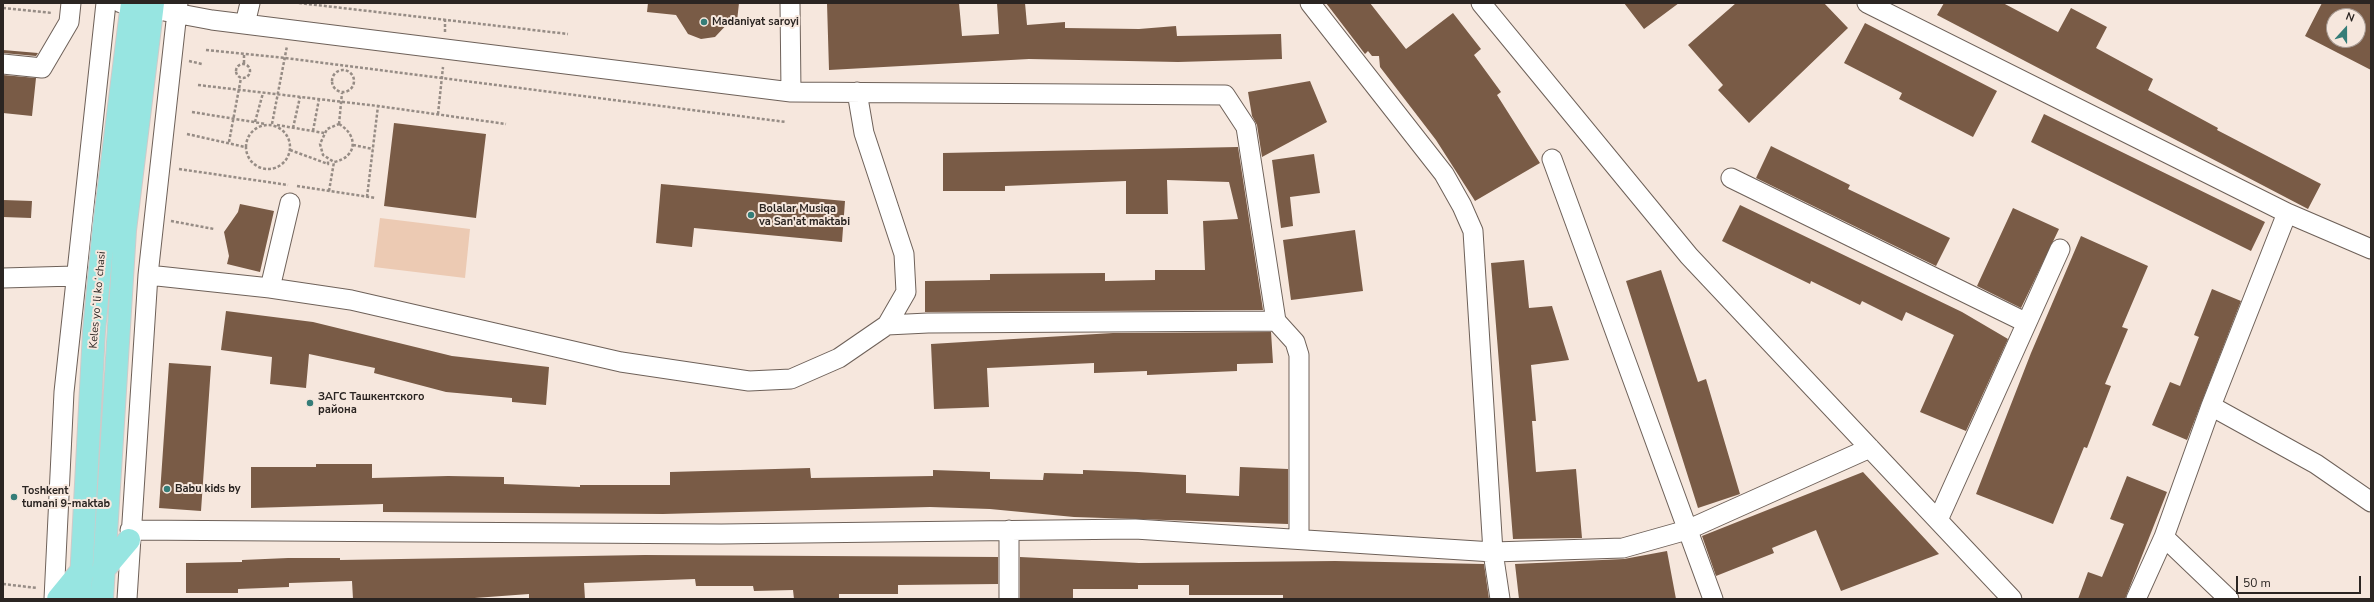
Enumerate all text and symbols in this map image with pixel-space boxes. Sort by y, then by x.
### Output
north arrow [2326,8,2366,48]
text: N [2344,9,2357,26]
place label: Madaniyat saroyi [712,15,799,29]
marker: Madaniyat saroyi [699,17,709,27]
place label: Bolalar Musiqa va San'at maktabi [759,202,850,228]
marker: Bolalar Musiqa va San'at maktabi [746,210,756,220]
street label: Keles yoʻli koʻchasi [87,251,109,349]
place label: ЗАГС Ташкентского района [318,390,424,416]
marker: ЗАГС Ташкентского района [305,398,315,408]
place label: Babu kids by [175,482,240,496]
place label: Toshkent tumani 9-maktab [22,484,110,510]
marker: Babu kids by [162,484,172,494]
marker: Toshkent tumani 9-maktab [9,492,19,502]
scale bar [2238,568,2363,594]
text: 50 m [2243,575,2271,591]

